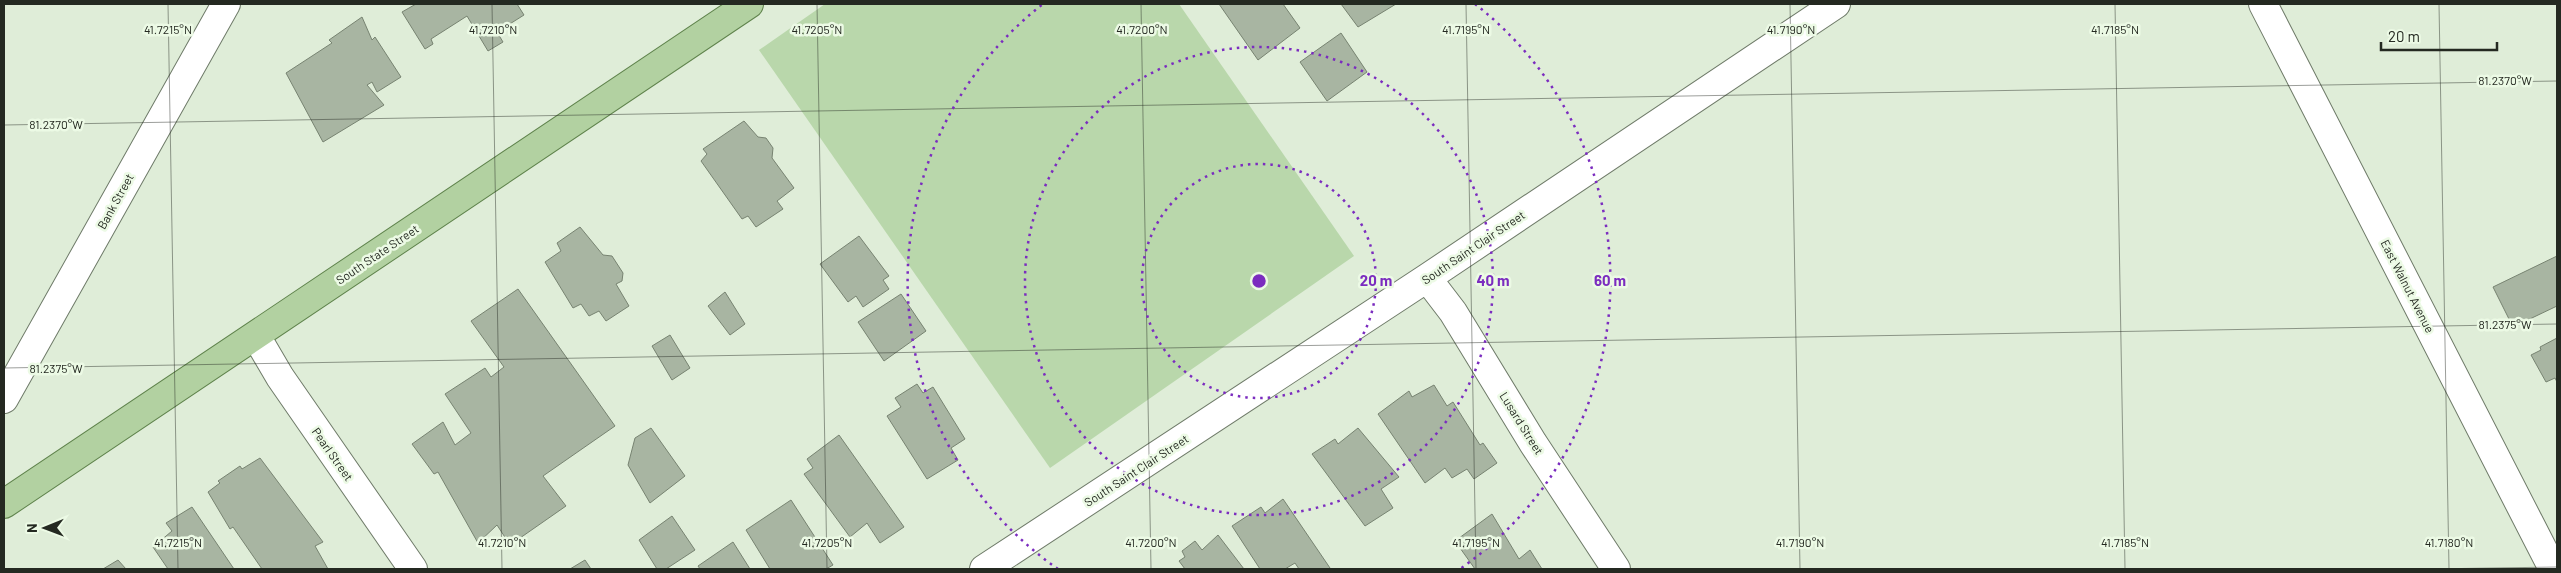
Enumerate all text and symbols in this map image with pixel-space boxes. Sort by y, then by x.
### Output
scale bar [2381,20,2497,52]
text: 41.7215°N [144,22,192,36]
text: 41.7210°N [469,22,517,36]
text: 41.7205°N [792,22,842,36]
text: 41.7200°N [1116,22,1168,36]
text: 41.7195°N [1442,22,1490,36]
text: 41.7190°N [1767,22,1815,36]
text: 41.7185°N [2091,22,2139,36]
text: 20 m [2388,27,2420,45]
text: 81.2370°W [2478,73,2532,87]
text: 81.2370°W [29,117,83,131]
street label: Bank Street [94,171,136,231]
street label: South Saint Clair Street [1419,207,1527,287]
street label: South State Street [333,221,421,287]
street label: East Walnut Avenue [2378,237,2438,335]
text: 20 m [1360,271,1392,289]
text: 40 m [1476,271,1510,289]
text: 60 m [1594,271,1626,289]
centre of rings [1250,272,1268,290]
text: 81.2375°W [2479,317,2532,331]
text: 81.2375°W [30,361,83,375]
street label: Lusard Street [1497,389,1547,457]
street label: Pearl Street [310,425,356,483]
street label: South Saint Clair Street [1081,431,1191,509]
north arrow [20,503,70,553]
text: N [23,523,40,533]
text: 41.7215°N [154,535,202,549]
text: 41.7210°N [478,535,526,549]
text: 41.7205°N [802,535,852,549]
text: 41.7200°N [1125,535,1177,549]
text: 41.7195°N [1452,535,1500,549]
text: 41.7190°N [1776,535,1824,549]
text: 41.7185°N [2101,535,2149,549]
text: 41.7180°N [2425,535,2473,549]

